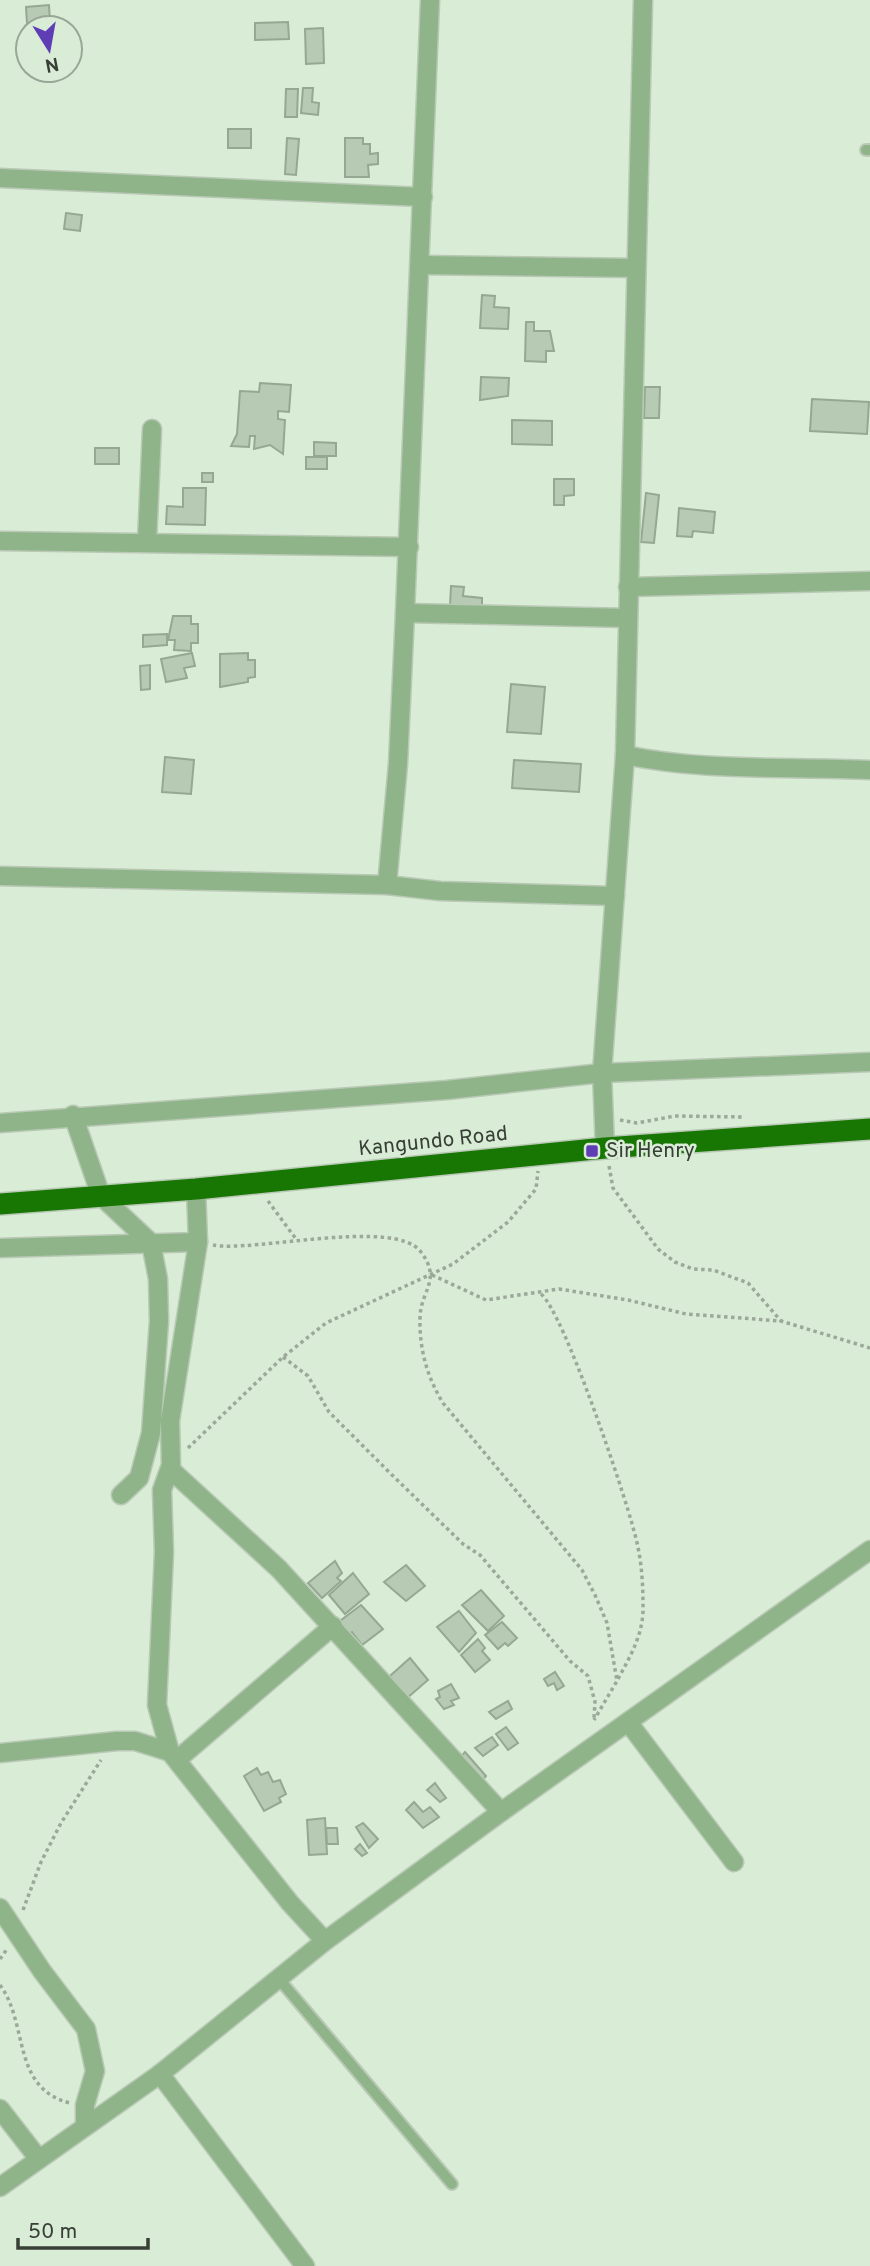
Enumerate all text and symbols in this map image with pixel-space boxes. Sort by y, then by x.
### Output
north arrow [14,14,84,84]
text: N [43,51,61,77]
street label: Kangundo Road [357,1121,509,1163]
place label: Sir Henry [606,1138,695,1165]
marker: Sir Henry [584,1143,600,1159]
scale bar [18,2206,147,2250]
text: 50 m [28,2219,77,2246]

